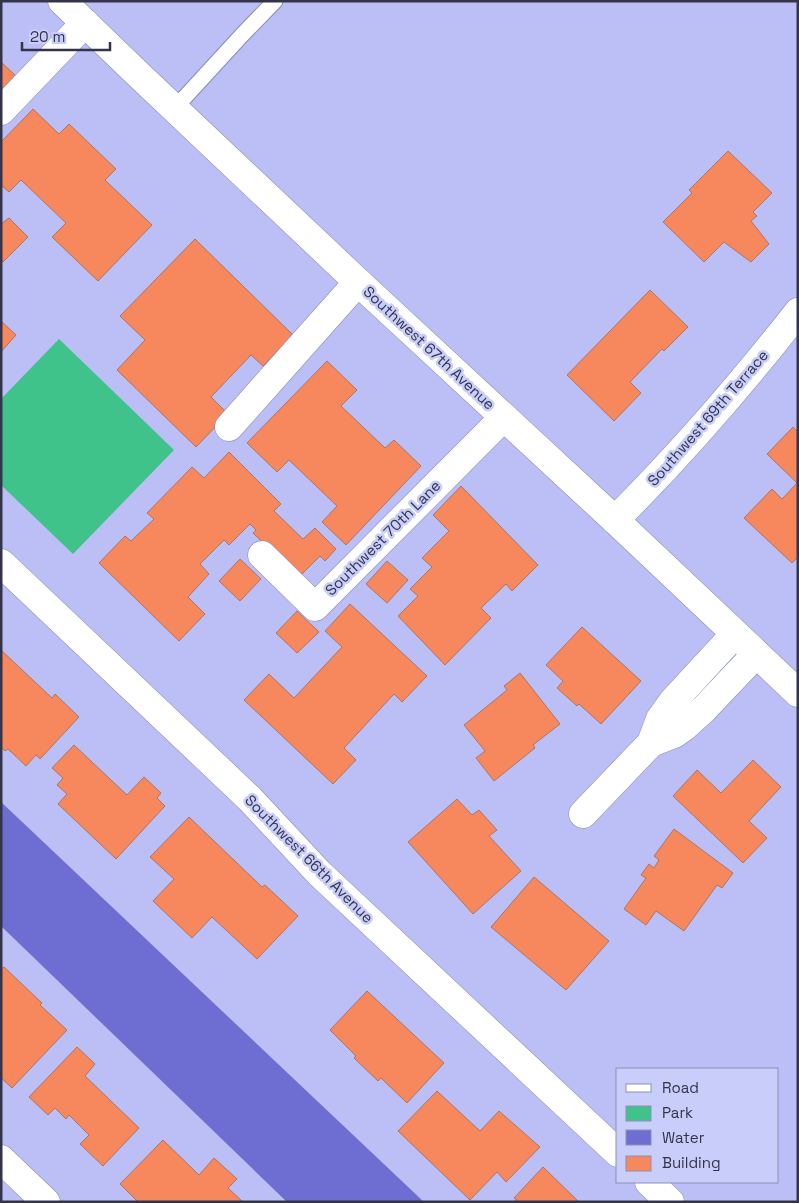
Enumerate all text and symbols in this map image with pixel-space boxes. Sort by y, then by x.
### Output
scale bar [22,20,110,52]
text: 20 m [30,27,65,46]
street label: Southwest 67th Avenue [360,282,499,414]
street label: Southwest 69th Terrace [643,346,772,490]
street label: Southwest 70th Lane [321,476,444,599]
street label: Southwest 66th Avenue [241,790,378,927]
legend [616,1068,779,1183]
text: Road [662,1078,699,1097]
text: Park [662,1103,693,1122]
text: Water [662,1128,705,1147]
text: Building [662,1153,721,1172]

